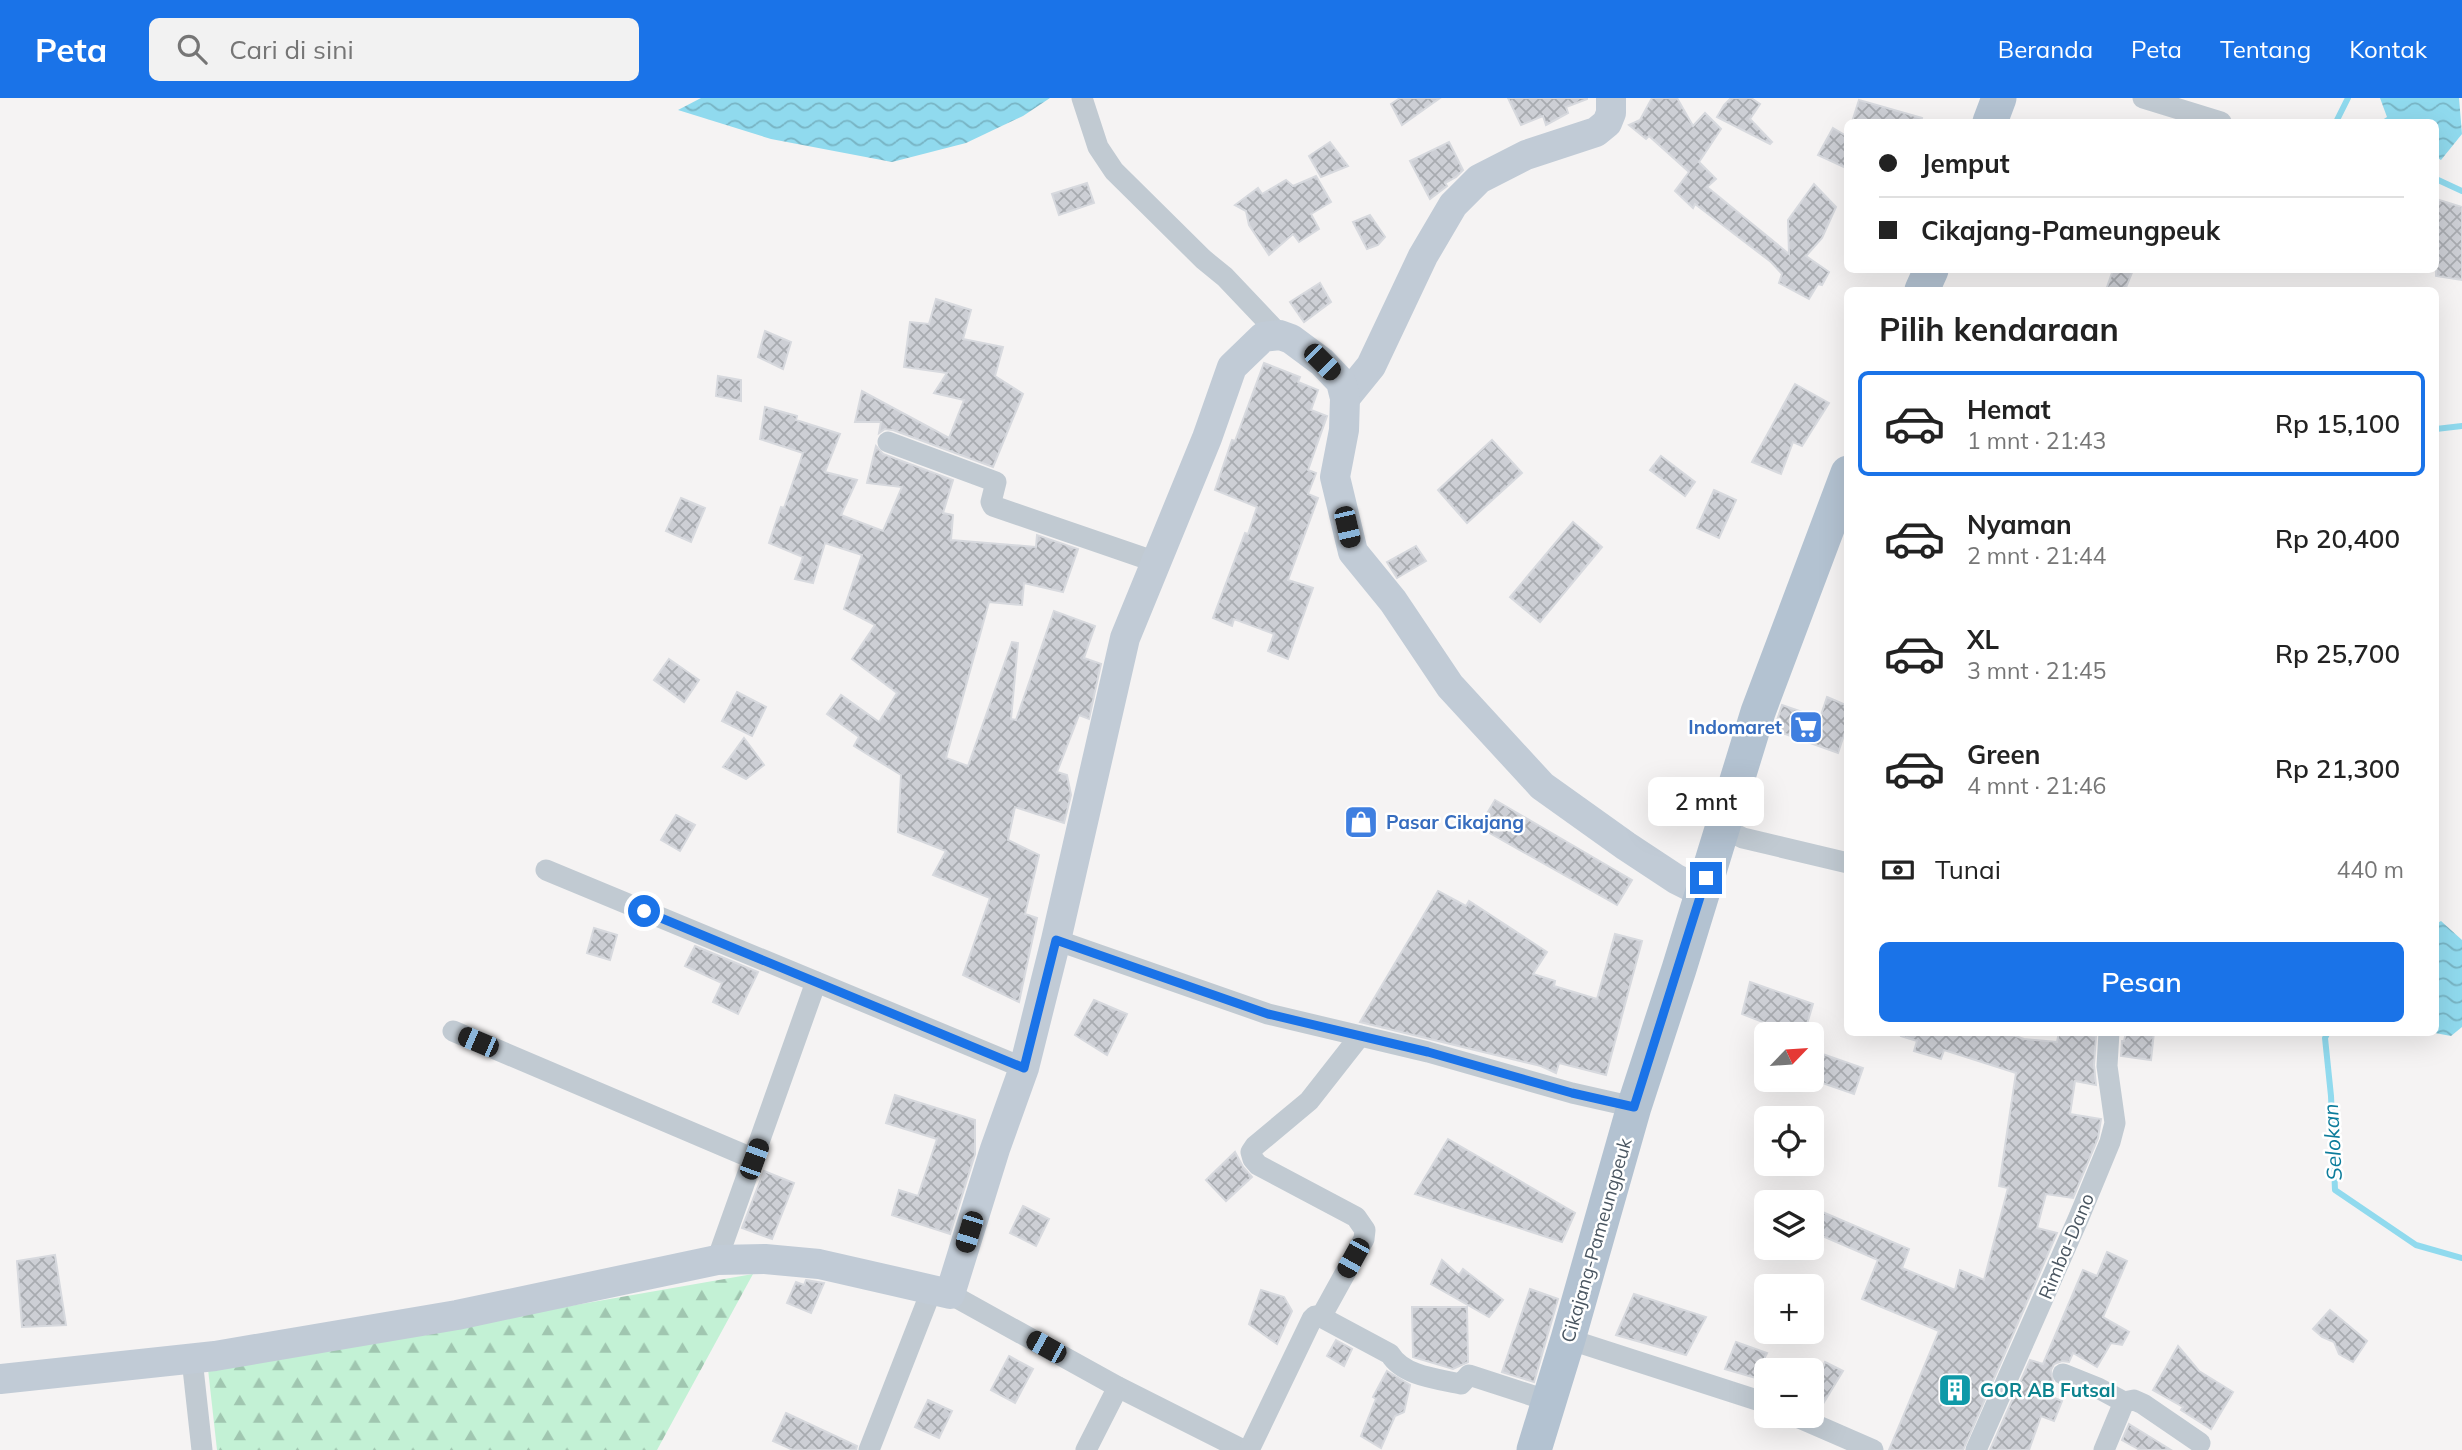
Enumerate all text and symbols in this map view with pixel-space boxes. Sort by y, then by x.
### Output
search box [149,18,639,81]
text: Peta [35,29,107,70]
icon: search [173,30,211,68]
text: Cari di sini [229,33,354,66]
text: Beranda [1998,34,2093,64]
text: Peta [2131,34,2182,64]
text: Tentang [2220,34,2311,64]
text: Kontak [2349,34,2427,64]
text: Jemput [1921,147,2010,180]
text: Cikajang-Pameungpeuk [1921,214,2220,247]
text: Pilih kendaraan [1879,309,2119,349]
car [1300,340,1345,384]
icon: car [1883,392,1946,455]
text: Hemat [1967,393,2051,426]
text: Rp 15,100 [2275,407,2400,440]
text: 1 mnt · 21:43 [1967,426,2106,455]
car [1333,504,1362,550]
icon: car [1883,507,1946,570]
text: Nyaman [1967,508,2072,541]
text: Rp 20,400 [2275,522,2400,555]
text: 2 mnt · 21:44 [1967,541,2106,570]
icon: car [1883,622,1946,685]
text: XL [1967,623,1999,656]
text: Rp 25,700 [2275,637,2400,670]
text: 3 mnt · 21:45 [1967,656,2106,685]
supermarket icon: Indomaret [1787,708,1825,746]
place label: Indomaret [1688,715,1782,739]
icon: car [1883,737,1946,800]
text: Green [1967,738,2040,771]
text: Rp 21,300 [2275,752,2400,785]
text: 4 mnt · 21:46 [1967,771,2106,800]
callout: 2 mnt [1648,776,1764,826]
text: 2 mnt [1675,787,1737,816]
shop icon: Pasar Cikajang [1342,803,1380,841]
place label: Pasar Cikajang [1386,810,1524,834]
icon: cash [1879,851,1917,889]
text: Tunai [1935,853,2001,886]
text: 440 m [2336,855,2404,884]
route end [1690,862,1722,894]
route start [628,895,660,927]
button: Pesan [1879,942,2404,1022]
north arrow [1754,1022,1824,1092]
map controls [1754,1022,1824,1428]
car [455,1024,502,1060]
water label: Selokan [2317,1103,2347,1181]
button: locate [1754,1106,1824,1176]
street label: Cikajang-Pameungpeuk [1555,1135,1637,1345]
car [737,1136,772,1182]
street label: Rimba-Dano [2033,1189,2099,1303]
button: layers [1754,1190,1824,1260]
car [953,1209,986,1255]
car [1334,1235,1373,1281]
button: + [1754,1274,1824,1344]
car [1023,1328,1070,1366]
button: − [1754,1358,1824,1428]
building icon: GOR AB Futsal [1936,1371,1974,1409]
place label: GOR AB Futsal [1980,1378,2116,1402]

